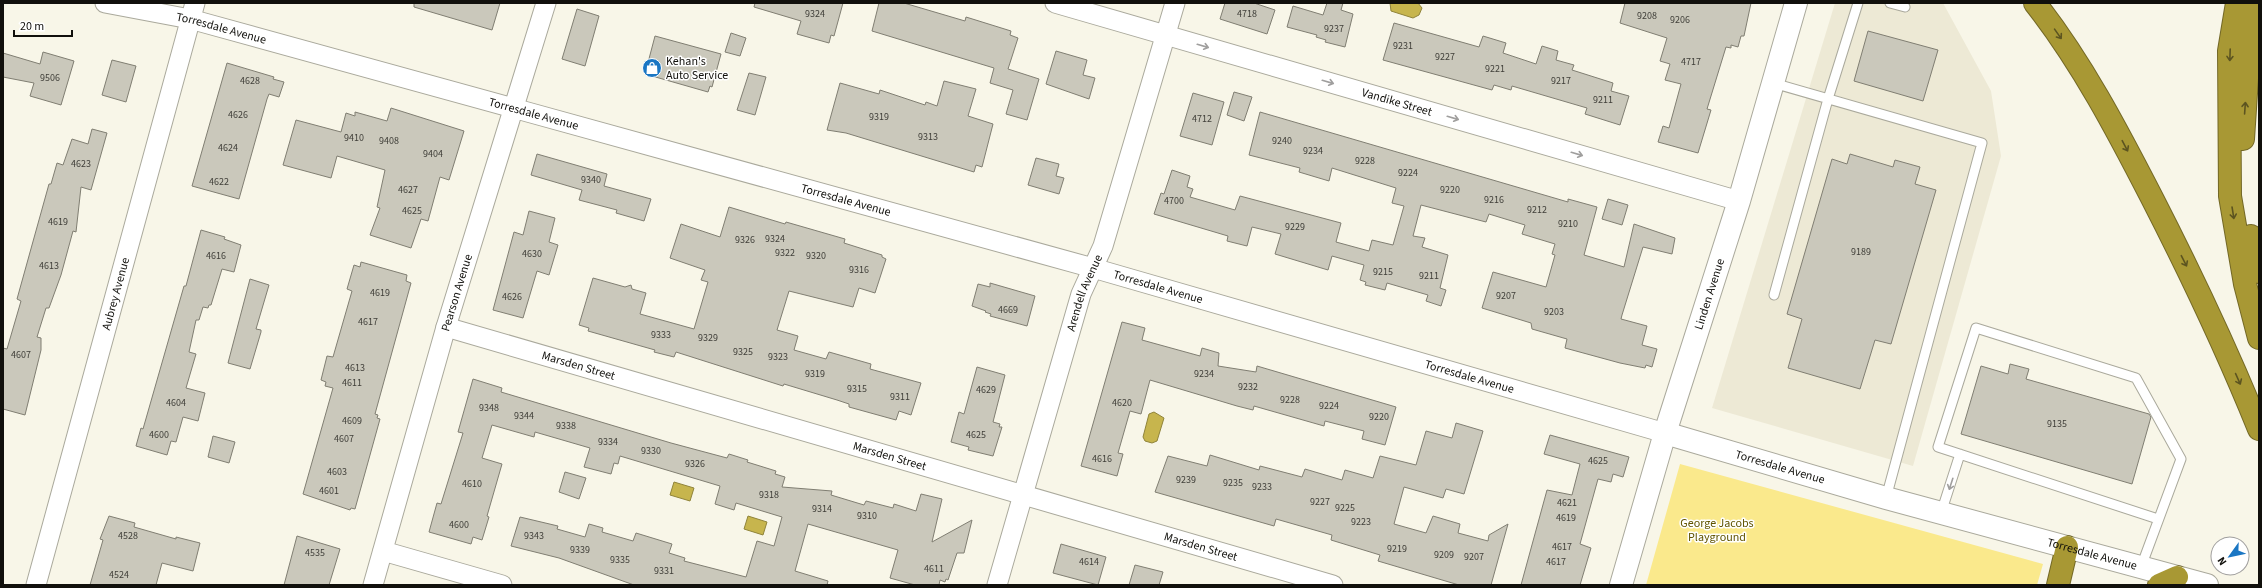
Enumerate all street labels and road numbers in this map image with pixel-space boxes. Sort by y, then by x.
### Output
street label: Torresdale Avenue [175,8,268,48]
street label: Vandike Street [1360,84,1434,120]
street label: Torresdale Avenue [487,93,581,134]
street label: Torresdale Avenue [799,179,893,220]
street label: Pearson Avenue [437,252,477,333]
street label: Arendell Avenue [1062,252,1107,333]
street label: Aubrey Avenue [98,255,134,332]
street label: Linden Avenue [1690,256,1729,332]
street label: Torresdale Avenue [1111,266,1205,308]
street label: Marsden Street [540,347,617,384]
street label: Torresdale Avenue [1423,356,1516,398]
street label: Marsden Street [851,437,928,475]
street label: Torresdale Avenue [1733,446,1827,488]
street label: Marsden Street [1162,528,1239,565]
street label: Torresdale Avenue [2045,534,2139,574]

